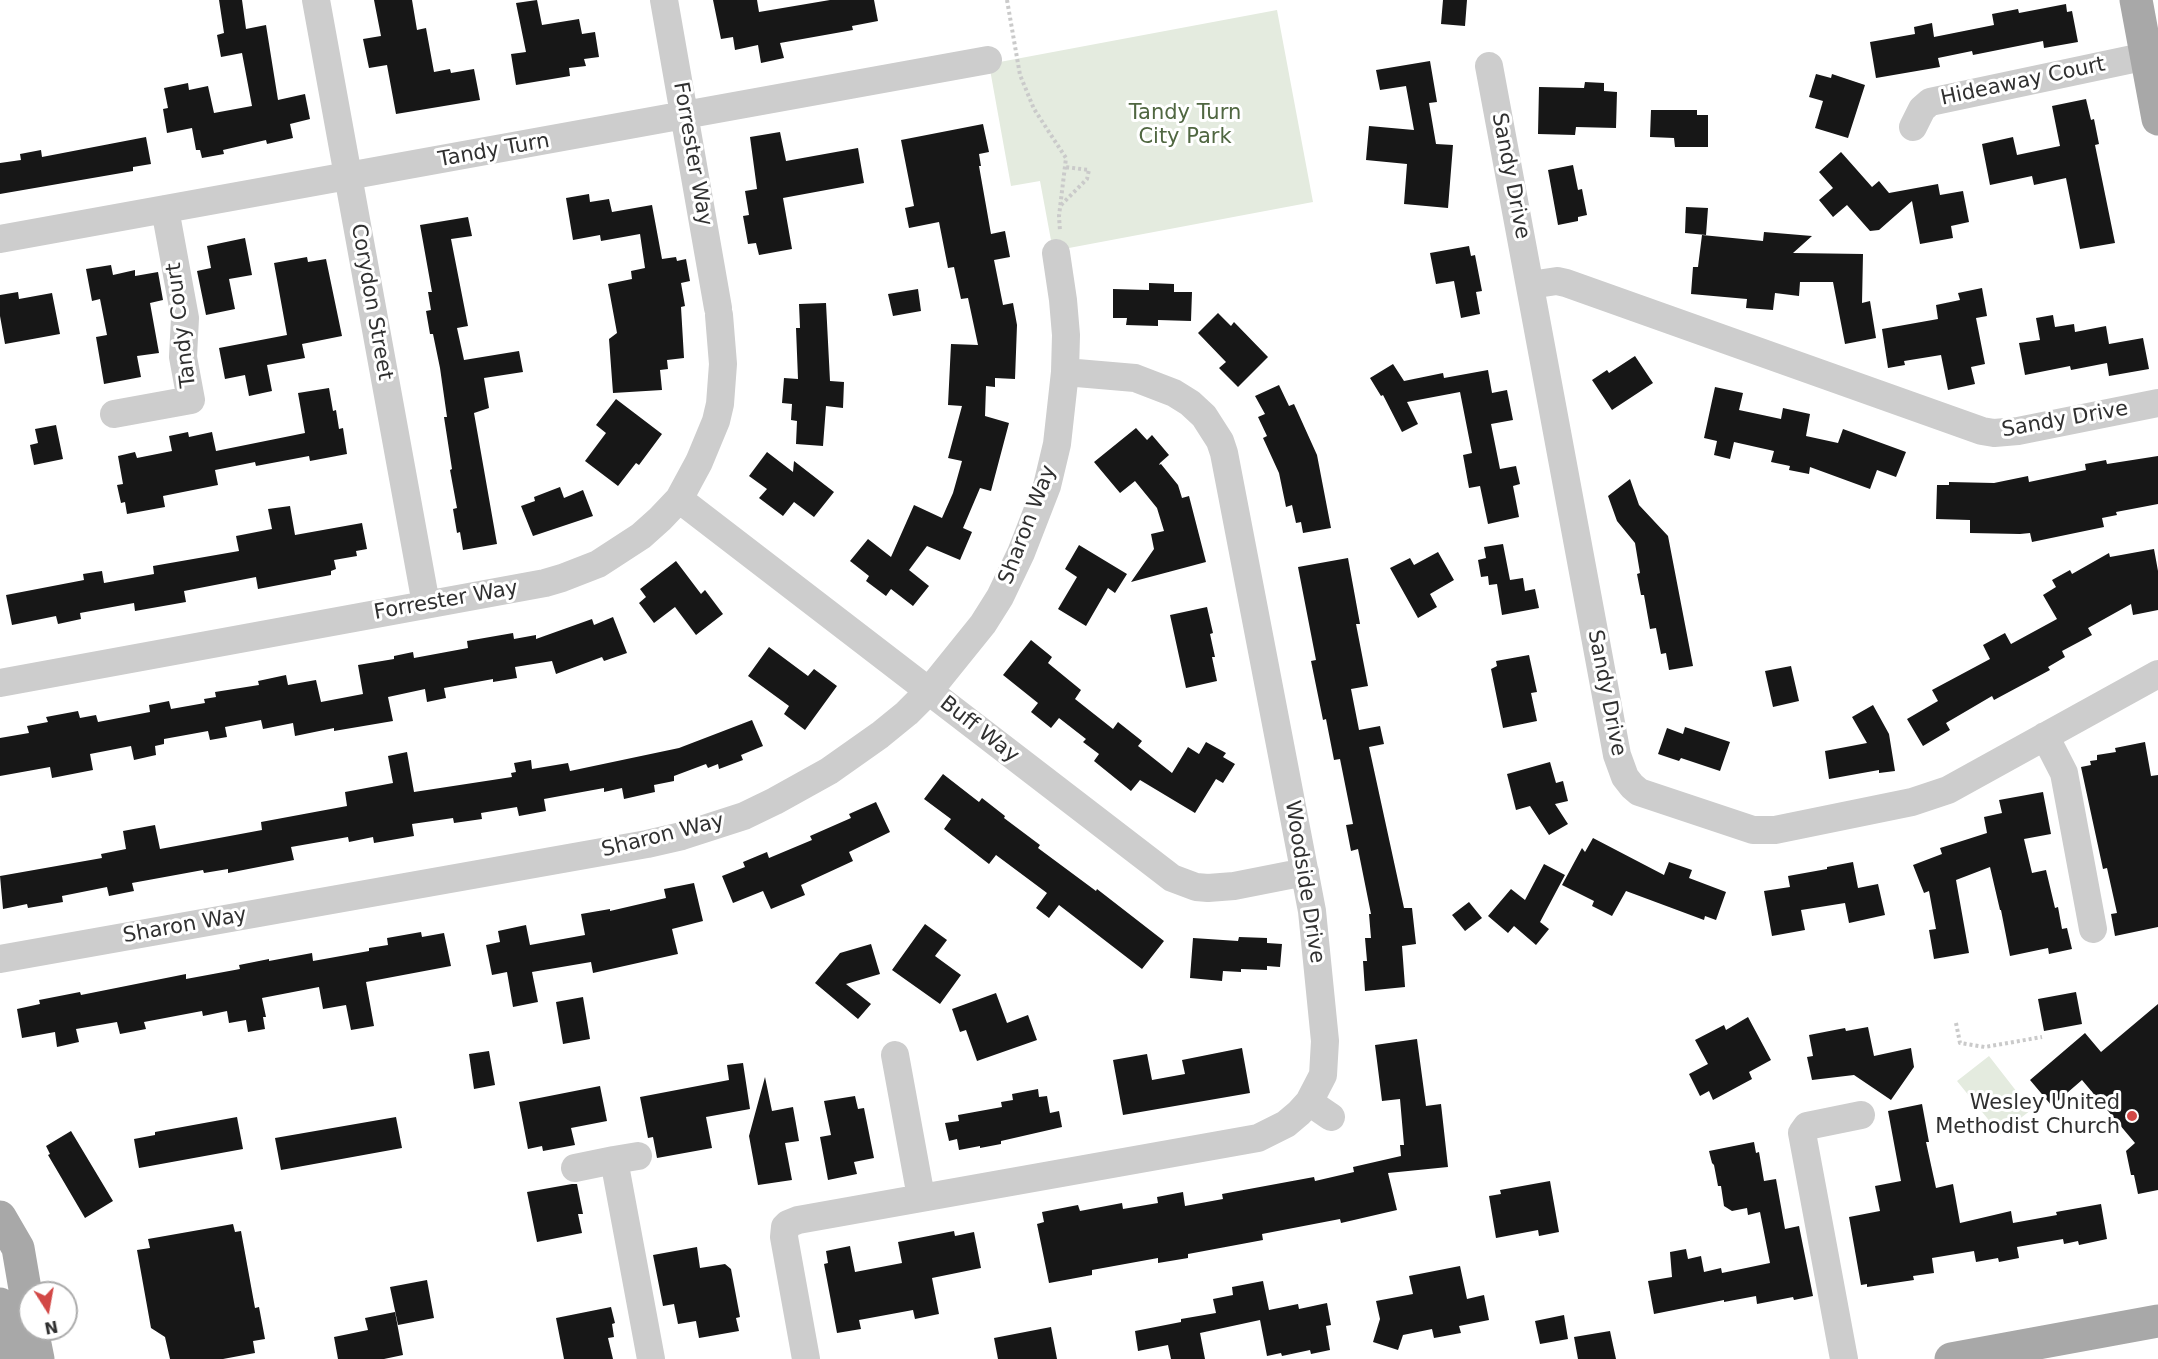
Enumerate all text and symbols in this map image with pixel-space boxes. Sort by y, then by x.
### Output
street label: Hideaway Court [1938,52,2108,112]
street label: Forrester Way [667,80,717,228]
park label: Tandy Turn City Park [1129,101,1241,151]
street label: Sandy Drive [1485,111,1535,241]
street label: Tandy Turn [436,129,552,173]
street label: Corydon Street [345,222,397,382]
street label: Tandy Court [162,261,202,389]
street label: Sandy Drive [2000,396,2130,444]
street label: Sharon Way [994,462,1062,588]
street label: Forrester Way [372,576,520,626]
street label: Sandy Drive [1581,628,1631,758]
street label: Buff Way [934,691,1024,769]
street label: Woodside Drive [1279,799,1329,965]
street label: Sharon Way [599,809,727,863]
street label: Sharon Way [121,903,249,949]
place label: Wesley United Methodist Church [1935,1091,2120,1141]
marker: Wesley United Methodist Church [2125,1109,2139,1123]
north arrow [18,1281,78,1341]
text: N [43,1317,60,1338]

